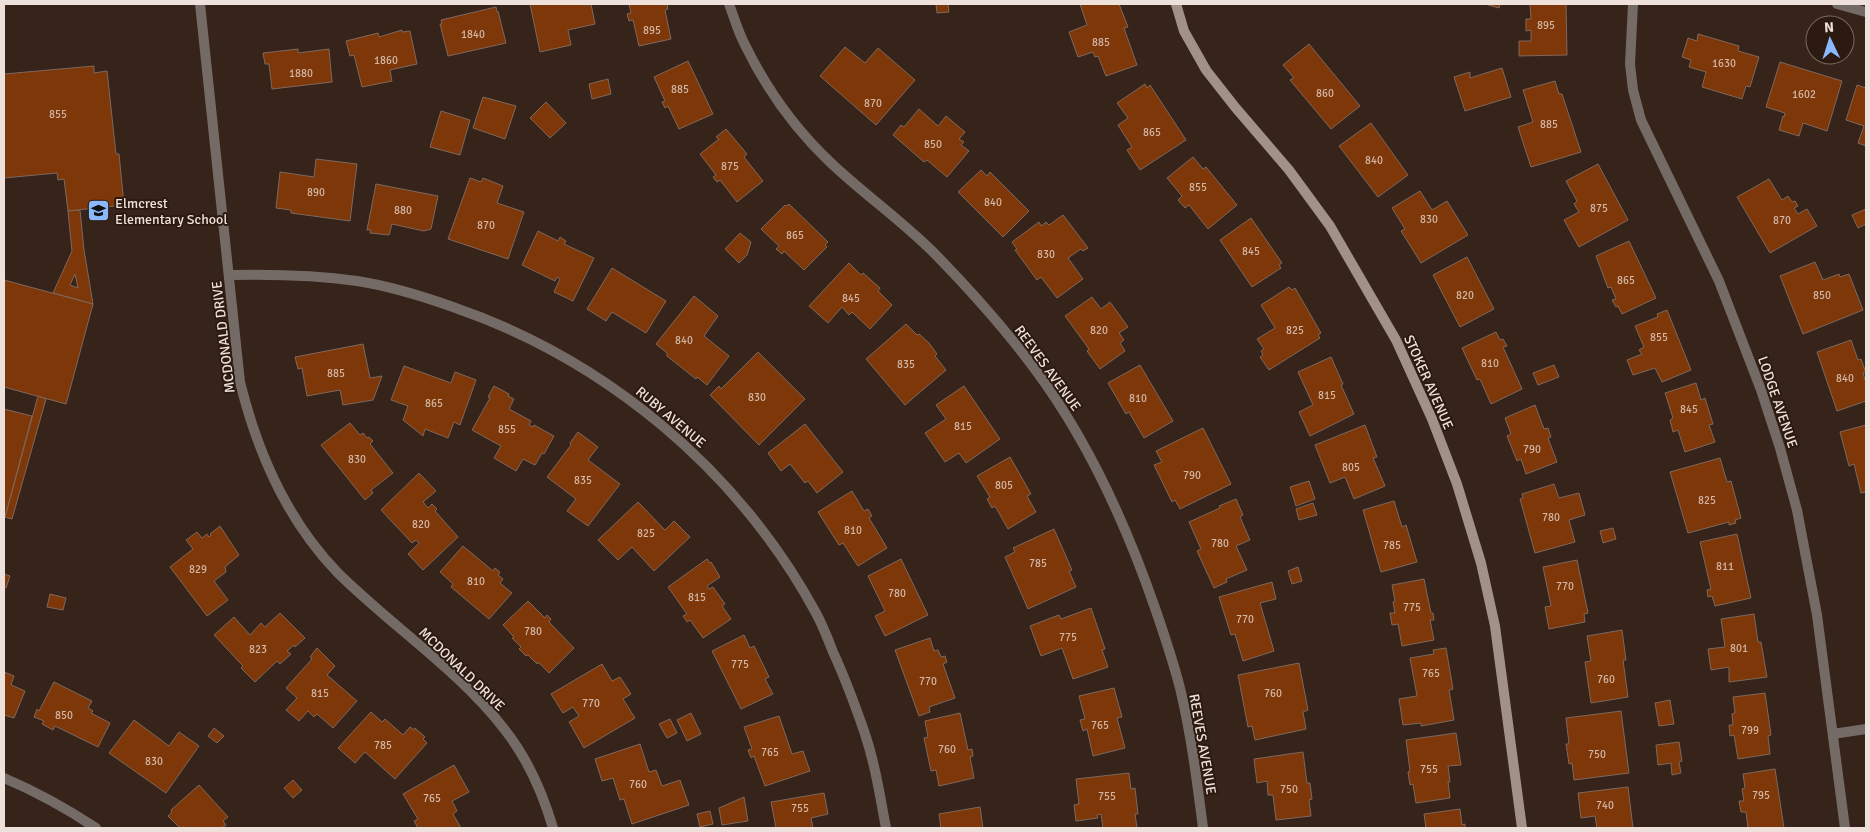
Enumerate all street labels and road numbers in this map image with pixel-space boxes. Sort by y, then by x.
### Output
street label: MCDONALD DRIVE [208,280,239,394]
street label: REEVES AVENUE [1011,322,1084,414]
street label: STOKER AVENUE [1400,332,1457,432]
street label: LODGE AVENUE [1754,354,1801,450]
street label: RUBY AVENUE [632,383,709,452]
street label: MCDONALD DRIVE [415,624,508,715]
street label: REEVES AVENUE [1185,693,1220,796]

